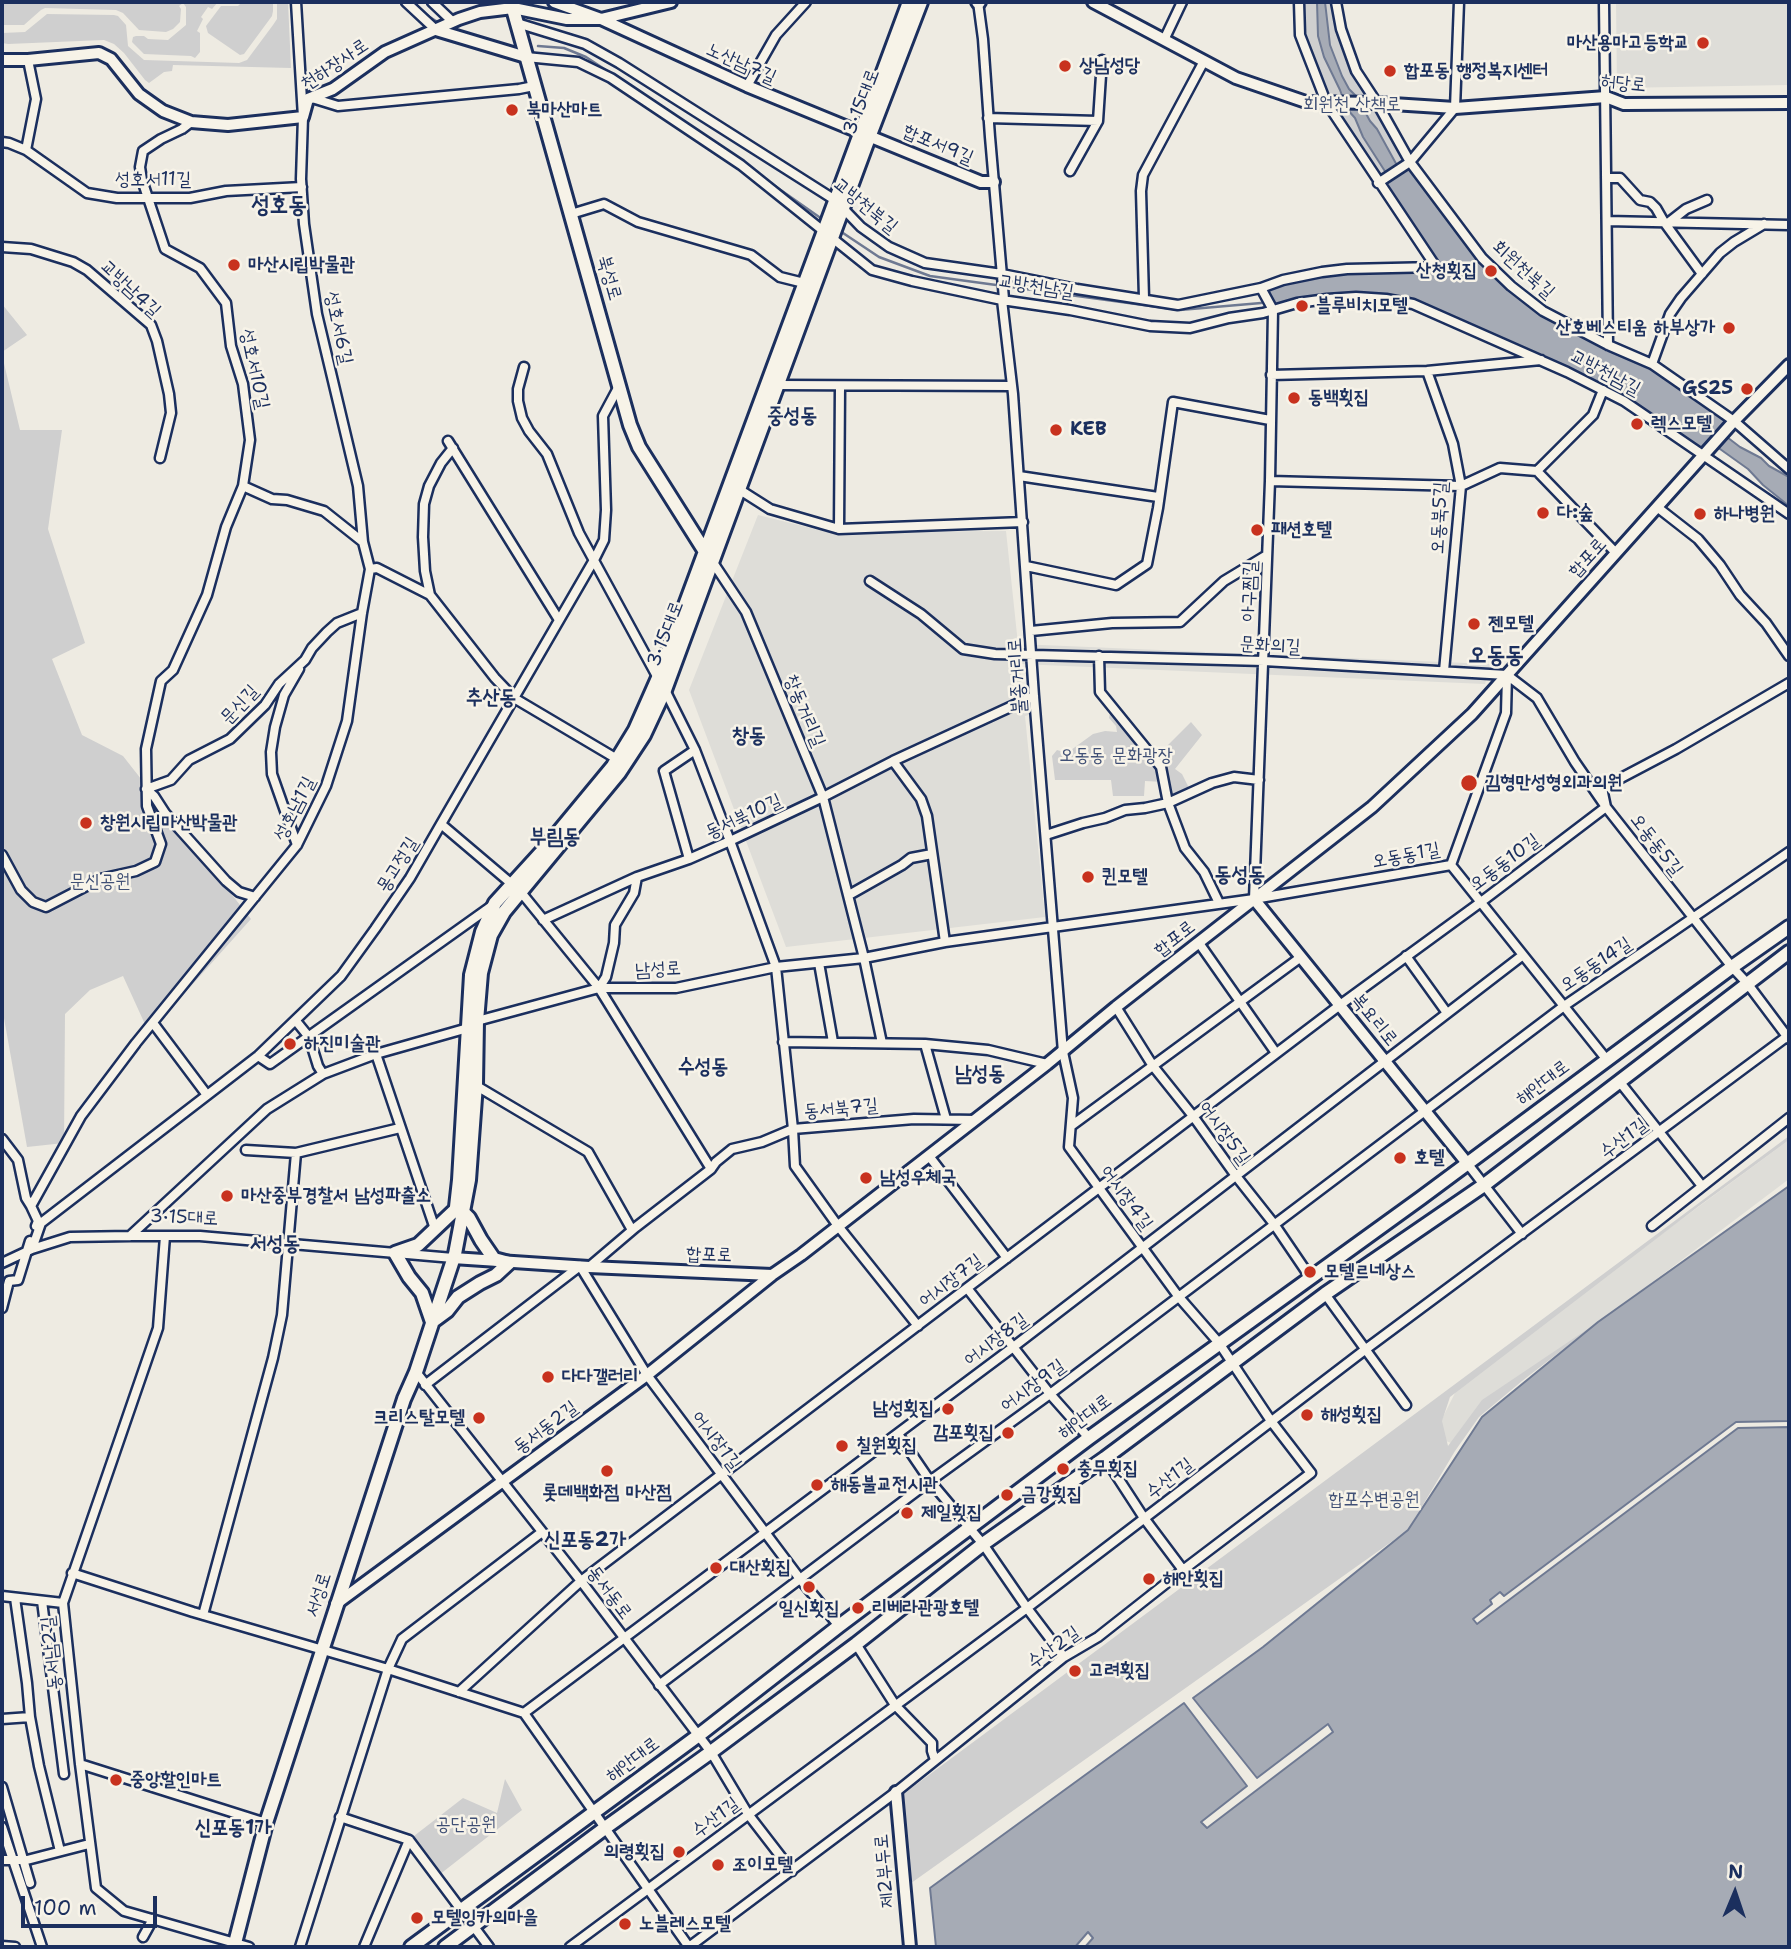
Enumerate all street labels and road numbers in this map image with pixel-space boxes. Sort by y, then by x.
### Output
street label: 천하장사로 [297,34,373,96]
street label: 노산남7길 [702,38,780,90]
street label: 3·15대로 [839,66,885,138]
street label: 허당로 [1599,71,1647,97]
street label: 합포서9길 [899,120,977,170]
street label: 성호서11길 [115,169,191,191]
street label: 교방천북길 [828,173,902,239]
street label: 회원천북길 [1487,236,1559,304]
street label: 북성로 [592,253,626,303]
street label: 교방남4길 [95,255,165,323]
street label: 교방천남길 [996,270,1076,304]
street label: 성호서6길 [319,289,357,367]
street label: 성호서10길 [234,327,274,411]
street label: 교방천남길 [1566,345,1644,401]
street label: 오동북5길 [1427,481,1453,555]
street label: 합포로 [1564,533,1612,583]
street label: 아구찜길 [1238,560,1262,622]
street label: 3·15대로 [643,598,689,670]
street label: 문화의길 [1239,633,1301,659]
street label: 불종거리로 [1004,637,1032,715]
street label: 창동거리길 [779,671,829,751]
street label: 문신길 [216,680,264,730]
street label: 성호남1길 [269,773,321,845]
street label: 동서북10길 [702,789,786,845]
street label: 오동동5길 [1625,809,1687,881]
street label: 오동동10길 [1465,829,1545,897]
street label: 몽고정길 [372,833,424,897]
street label: 오동동1길 [1370,838,1442,874]
street label: 합포로 [1150,916,1200,962]
street label: 오동동14길 [1556,933,1636,997]
street label: 남성로 [635,957,681,983]
street label: 복요리로 [1346,989,1402,1051]
street label: 해안대로 [1512,1055,1574,1111]
street label: 동서북7길 [803,1094,879,1124]
street label: 어시장5길 [1193,1097,1255,1169]
street label: 수산1길 [1596,1114,1652,1164]
street label: 어시장4길 [1095,1161,1157,1235]
street label: 3·15대로 [149,1205,219,1231]
street label: 합포로 [686,1243,732,1267]
street label: 어시장7길 [914,1249,988,1313]
street label: 어시장8길 [959,1308,1033,1372]
street label: 어시장9길 [996,1355,1070,1417]
street label: 해안대로 [1054,1389,1116,1445]
street label: 동서동2길 [509,1396,583,1460]
street label: 어시장1길 [686,1407,746,1475]
street label: 수산1길 [1142,1453,1198,1505]
street label: 동서동로 [581,1562,637,1624]
street label: 서성로 [301,1570,337,1620]
street label: 동서남2길 [37,1615,67,1691]
street label: 수산2길 [1023,1622,1085,1674]
street label: 해안대로 [602,1732,664,1788]
street label: 수산1길 [688,1793,744,1843]
street label: 제2부두로 [870,1833,900,1909]

